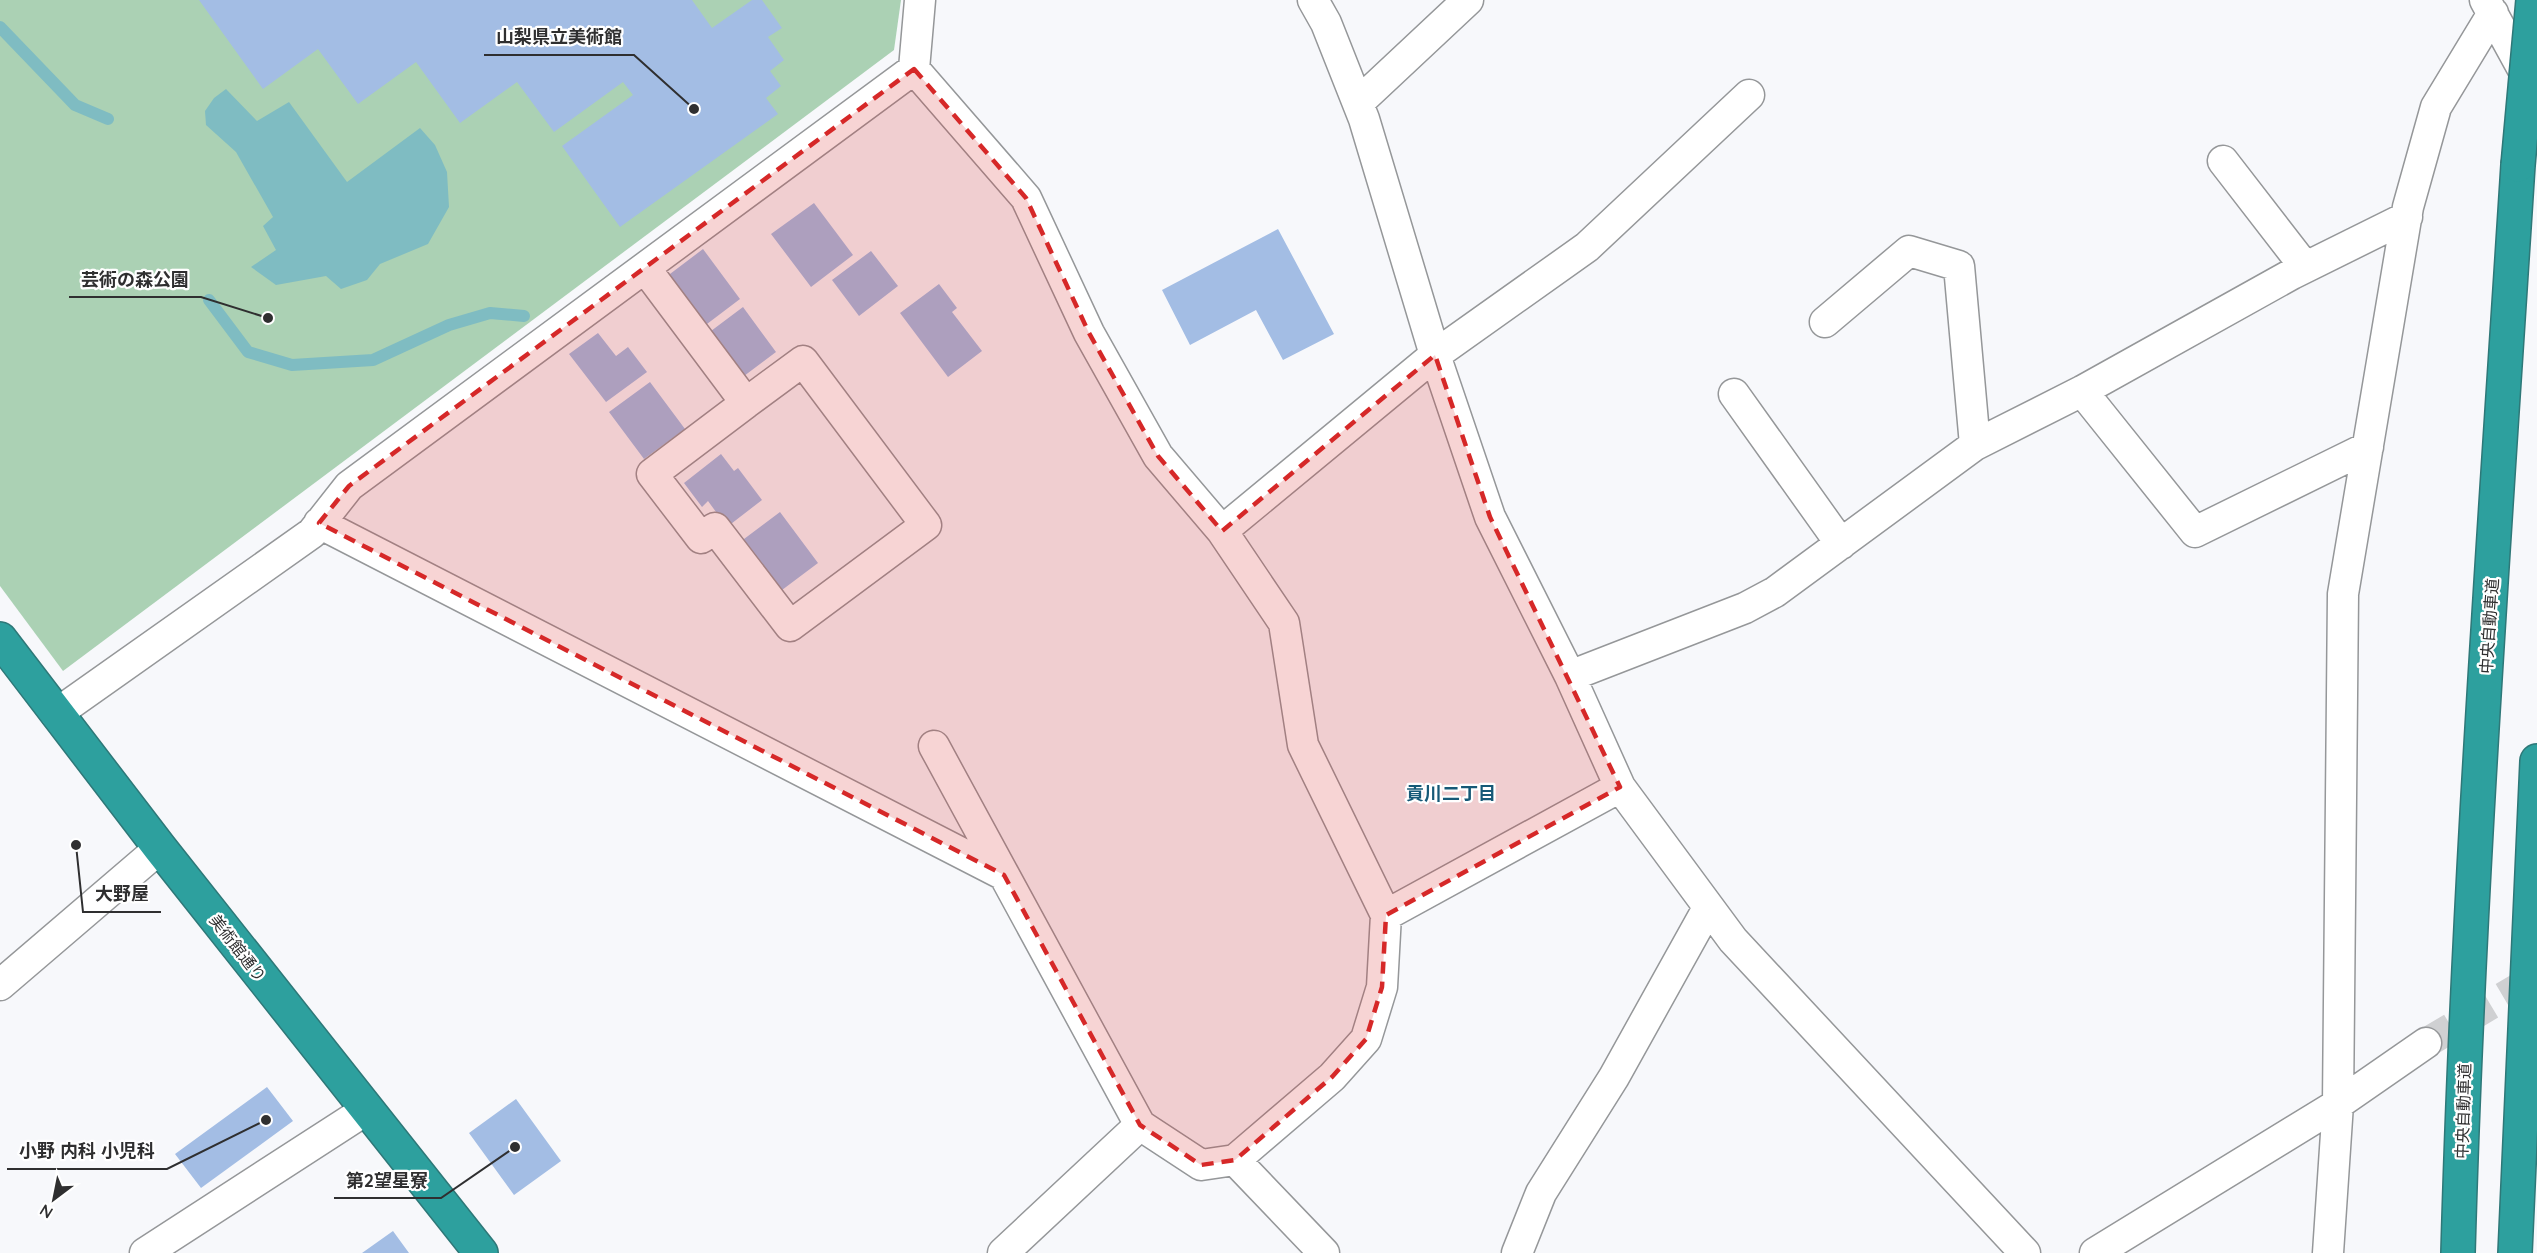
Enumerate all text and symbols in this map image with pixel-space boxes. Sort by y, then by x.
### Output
callout: 山梨県立美術館 [484,19,634,55]
text: 山梨県立美術館 [496,25,622,48]
callout: 芸術の森公園 [69,261,201,297]
text: 芸術の森公園 [81,268,189,291]
street label: 中央自動車道 [2476,577,2502,675]
district label: 貢川二丁目 [1406,782,1496,805]
callout: 大野屋 [83,876,161,912]
text: 大野屋 [95,882,149,905]
street label: 美術館通り [205,910,271,986]
street label: 中央自動車道 [2451,1063,2475,1159]
callout: 小野 内科 小児科 [7,1133,167,1169]
text: 小野 内科 小児科 [19,1139,155,1162]
callout: 第2望星寮 [334,1162,441,1198]
north arrow [24,1169,84,1229]
text: 第2望星寮 [346,1169,428,1192]
text: N [36,1200,56,1223]

